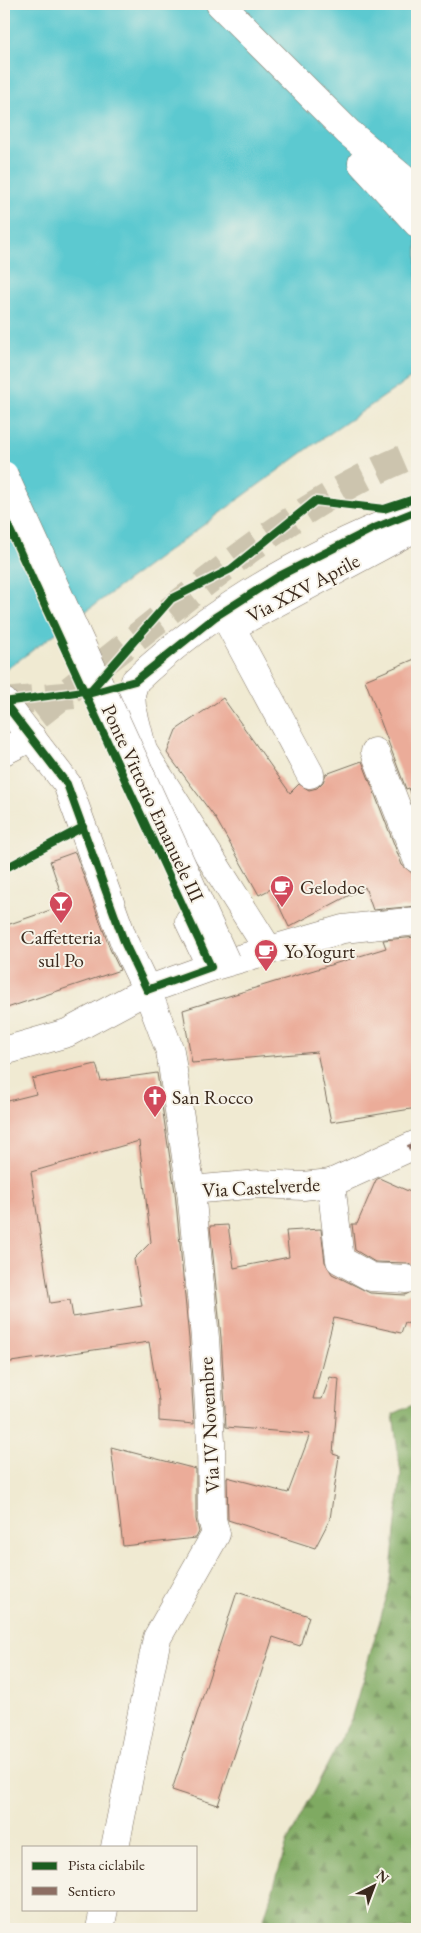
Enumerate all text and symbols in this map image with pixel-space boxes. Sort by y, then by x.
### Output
street label: Via XXV Aprile [242,547,364,629]
street label: Ponte Vittorio Emanuele III [96,700,210,906]
cafe icon: Gelodoc [269,874,295,908]
place label: Gelodoc [300,874,365,900]
bar icon: Caffetteria sul Po [48,890,74,924]
place label: Caffetteria sul Po [21,924,101,973]
cafe icon: YoYogurt [253,938,279,972]
place label: YoYogurt [284,938,356,964]
church icon: San Rocco [142,1084,168,1118]
place label: San Rocco [172,1084,253,1110]
street label: Via Castelverde [201,1171,321,1203]
street label: Via IV Novembre [192,1356,226,1494]
legend [22,1846,198,1910]
text: Pista ciclabile [68,1855,145,1874]
north arrow [348,1860,398,1910]
text: N [372,1866,393,1887]
text: Sentiero [68,1881,115,1900]

